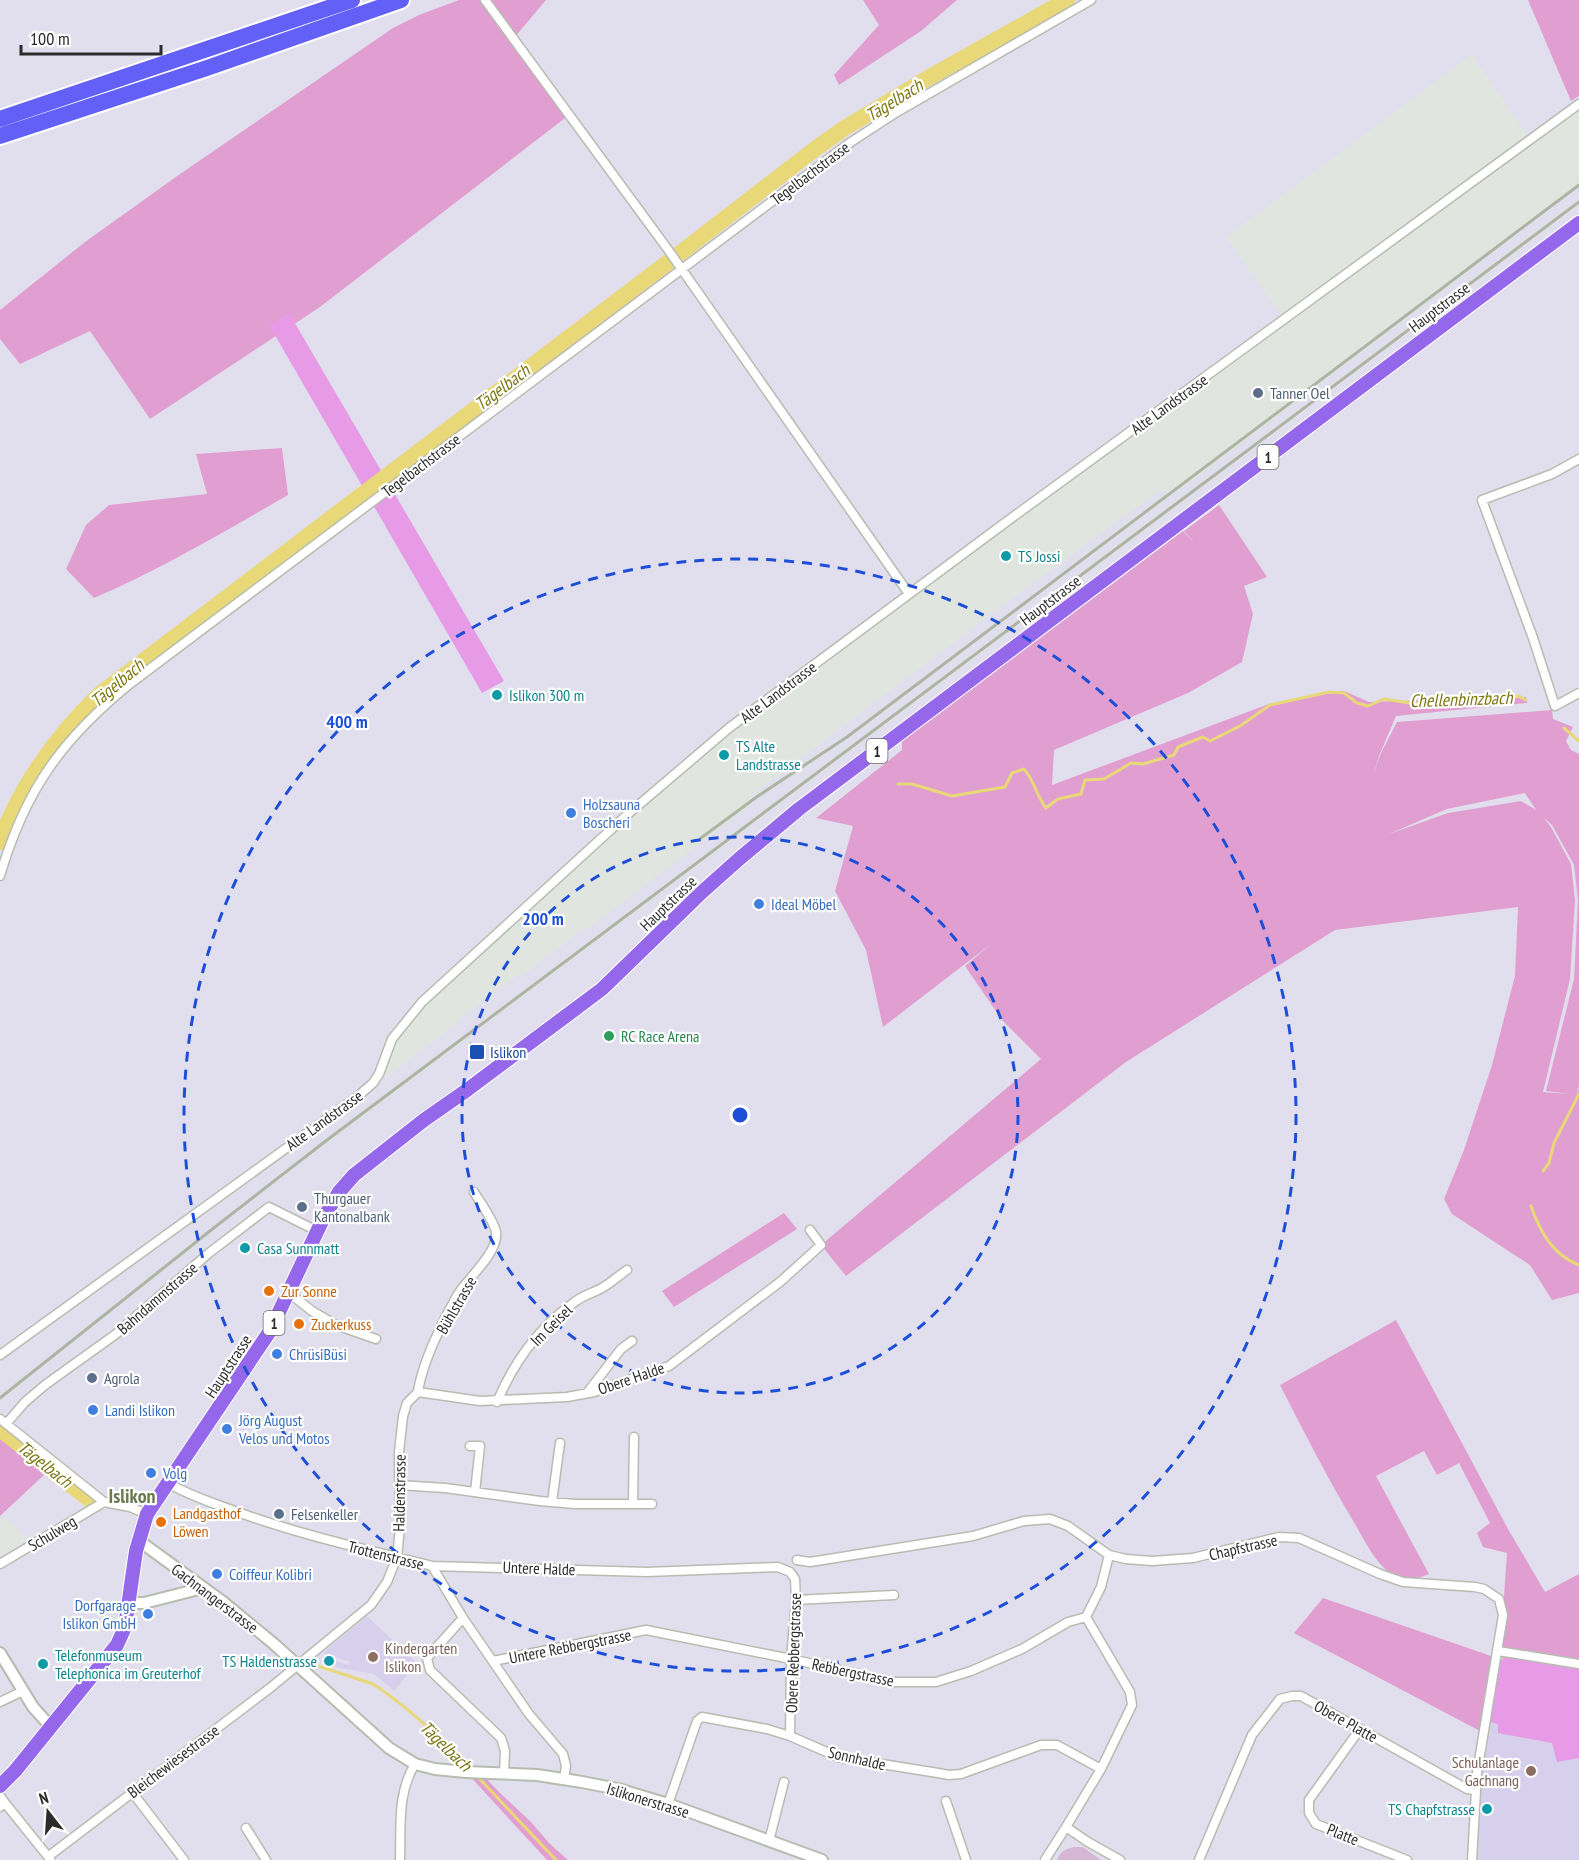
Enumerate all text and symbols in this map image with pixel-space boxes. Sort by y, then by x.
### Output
scale bar [21,18,160,56]
text: 100 m [30,27,70,50]
water label: Tägelbach [861,73,928,126]
street label: Tegelbachstrasse [767,137,853,209]
street label: Hauptstrasse [1405,278,1473,336]
water label: Tägelbach [470,358,535,415]
street label: Alte Landstrasse [1127,369,1211,439]
place label: Tanner Oel [1270,383,1330,403]
marker: Tanner Oel [1251,386,1265,400]
street label: Tegelbachstrasse [378,429,464,501]
road number: 1 [1258,445,1278,469]
place label: TS Jossi [1018,546,1060,566]
marker: TS Jossi [999,549,1013,563]
street label: Hauptstrasse [1016,571,1084,629]
water label: Tägelbach [85,653,149,712]
street label: Alte Landstrasse [736,657,820,727]
place label: Islikon 300 m [509,685,584,705]
water label: Chellenbinzbach [1409,686,1514,712]
marker: Islikon 300 m [490,688,504,702]
text: 400 m [326,710,368,733]
place label: TS Alte Landstrasse [736,736,801,774]
road number: 1 [866,739,888,763]
marker: TS Alte Landstrasse [717,748,731,762]
place label: Holzsauna Boscheri [583,794,640,832]
marker: Holzsauna Boscheri [564,806,578,820]
street label: Hauptstrasse [635,871,701,935]
place label: Ideal Möbel [771,894,836,914]
marker: Ideal Möbel [752,897,766,911]
text: 200 m [522,907,564,930]
place label: RC Race Arena [621,1026,700,1046]
marker: RC Race Arena [602,1029,616,1043]
place label: Islikon [490,1042,526,1062]
marker: Islikon [468,1043,486,1061]
street label: Alte Landstrasse [282,1085,366,1155]
centre of rings [730,1105,750,1125]
place label: Thurgauer Kantonalbank [314,1188,391,1226]
marker: Thurgauer Kantonalbank [295,1200,309,1214]
place label: Casa Sunnmatt [257,1238,340,1258]
marker: Casa Sunnmatt [238,1241,252,1255]
street label: Bahndammstrasse [113,1258,201,1338]
street label: Bühlstrasse [432,1273,480,1337]
place label: Zur Sonne [281,1281,337,1301]
marker: Zur Sonne [262,1284,276,1298]
street label: Im Geisel [526,1300,576,1350]
road number: 1 [264,1311,284,1335]
place label: Zuckerkuss [311,1314,371,1334]
marker: Zuckerkuss [292,1317,306,1331]
street label: Hauptstrasse [200,1331,256,1401]
place label: ChrüsiBüsi [289,1344,347,1364]
marker: ChrüsiBüsi [270,1347,284,1361]
street label: Obere Halde [595,1357,667,1399]
place label: Agrola [104,1368,140,1388]
marker: Agrola [85,1371,99,1385]
place label: Landi Islikon [105,1400,175,1420]
marker: Landi Islikon [86,1403,100,1417]
place label: Jörg August Velos und Motos [238,1410,330,1448]
marker: Jörg August Velos und Motos [220,1422,234,1436]
water label: Tägelbach [13,1436,78,1493]
street label: Haldenstrasse [388,1454,410,1532]
place label: Volg [162,1463,187,1483]
marker: Volg [144,1466,158,1480]
district label: Islikon [108,1483,156,1509]
place label: Landgasthof Löwen [173,1503,242,1541]
place label: Felsenkeller [291,1504,359,1524]
marker: Felsenkeller [272,1507,286,1521]
street label: Schulweg [24,1511,80,1555]
marker: Landgasthof Löwen [154,1515,168,1529]
street label: Chapfstrasse [1207,1529,1279,1565]
street label: Trottenstrasse [346,1536,426,1574]
street label: Untere Halde [502,1557,576,1579]
street label: Gachnangerstrasse [168,1559,262,1637]
place label: Coiffeur Kolibri [229,1564,312,1584]
marker: Coiffeur Kolibri [210,1567,224,1581]
street label: Obere Rebbergstrasse [781,1593,805,1713]
place label: Dorfgarage Islikon GmbH [62,1595,136,1633]
marker: Dorfgarage Islikon GmbH [141,1607,155,1621]
street label: Untere Rebbergstrasse [507,1624,633,1668]
place label: Kindergarten Islikon [385,1638,457,1676]
place label: Telefonmuseum Telephonica im Greuterhof [55,1645,201,1683]
marker: Kindergarten Islikon [366,1650,380,1664]
place label: TS Haldenstrasse [222,1651,317,1671]
marker: TS Haldenstrasse [322,1654,336,1668]
street label: Rebbergstrasse [810,1654,896,1690]
marker: Telefonmuseum Telephonica im Greuterhof [36,1657,50,1671]
street label: Obere Platte [1311,1695,1381,1747]
water label: Tägelbach [415,1716,477,1777]
street label: Bleichewiesestrasse [123,1720,223,1802]
street label: Sonnhalde [826,1742,888,1774]
place label: Schulanlage Gachnang [1452,1752,1519,1790]
marker: Schulanlage Gachnang [1524,1764,1538,1778]
street label: Islikonerstrasse [604,1778,692,1822]
north arrow [18,1782,78,1842]
text: N [37,1787,51,1808]
place label: TS Chapfstrasse [1388,1799,1475,1819]
marker: TS Chapfstrasse [1480,1802,1494,1816]
street label: Platte [1324,1819,1362,1849]

